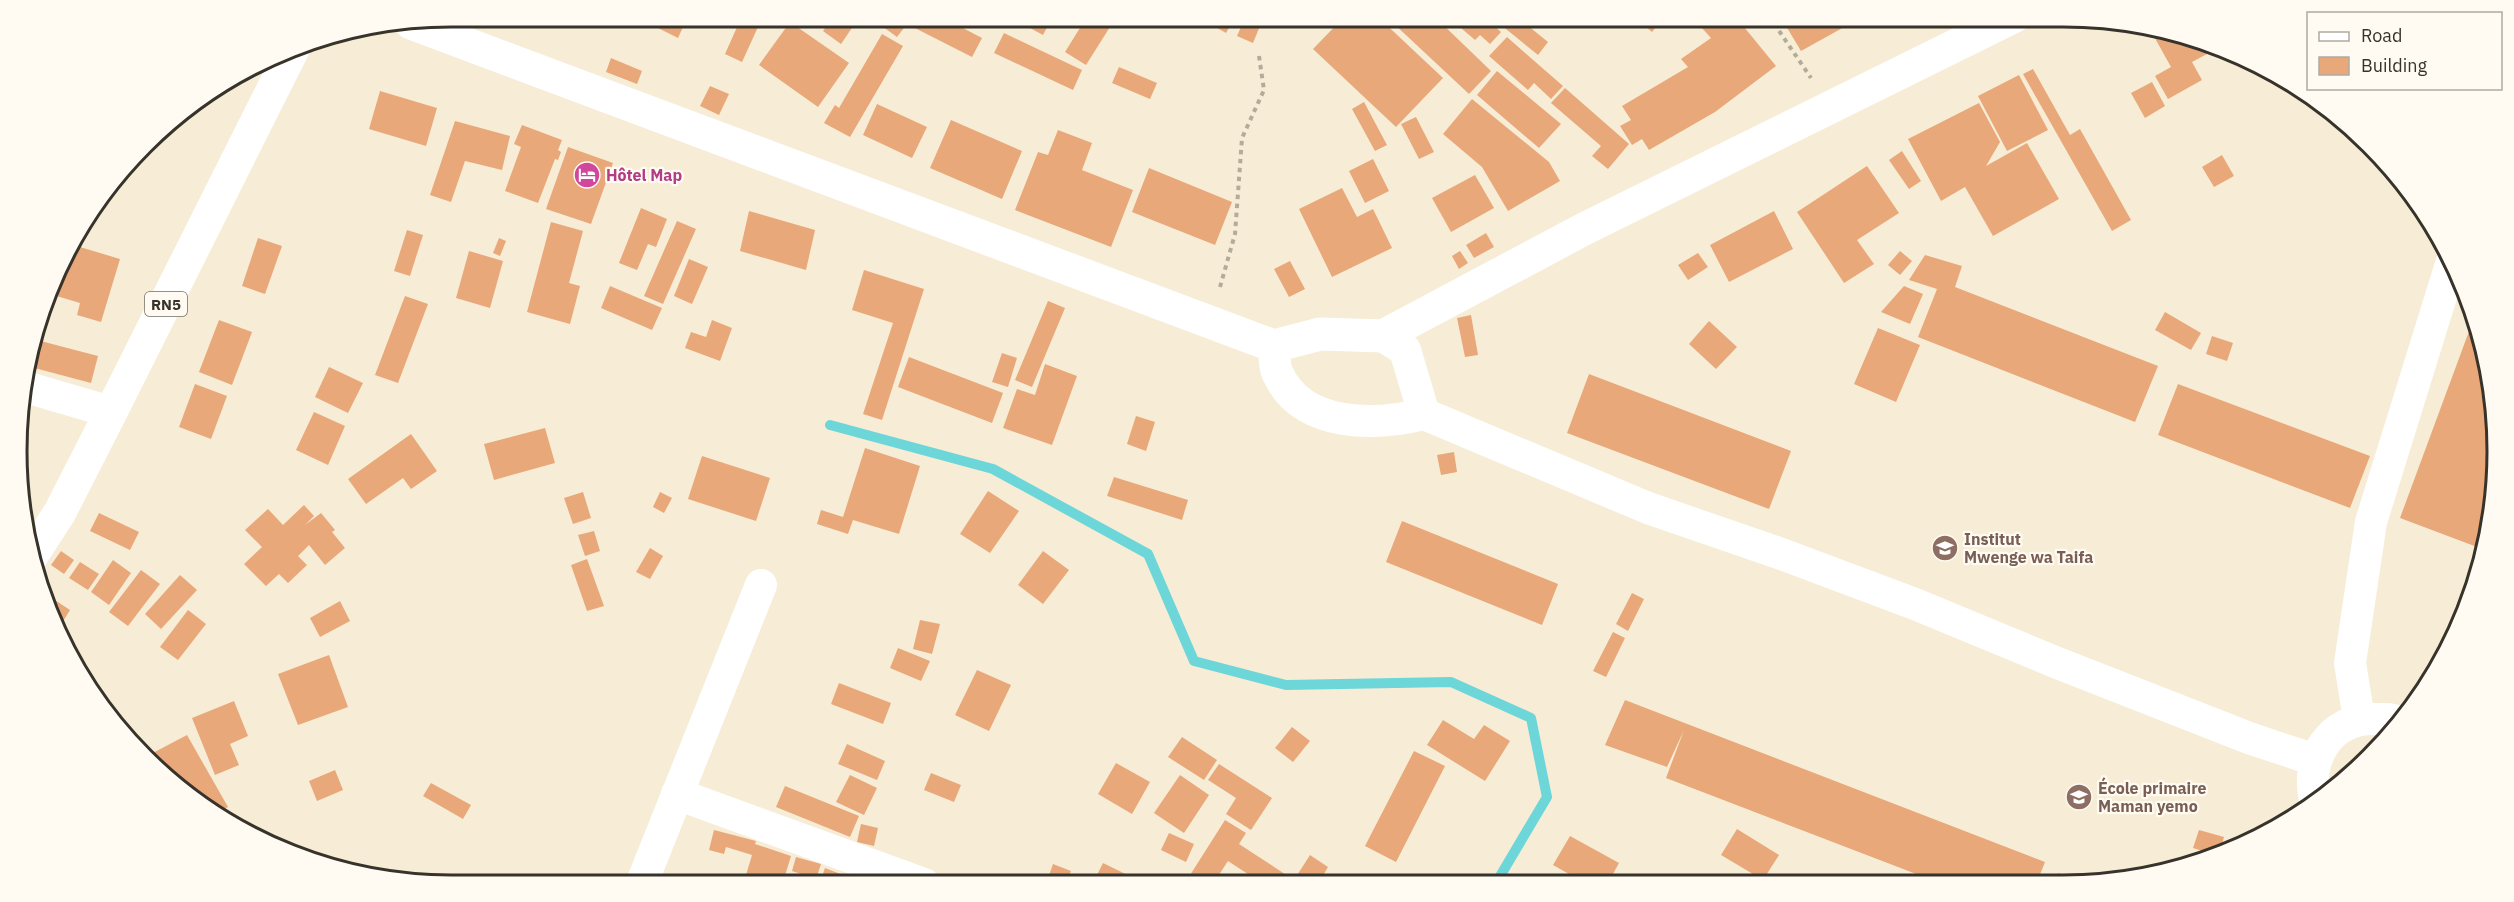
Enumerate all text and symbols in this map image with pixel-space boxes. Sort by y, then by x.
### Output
legend [2307,12,2502,90]
text: Road [2361,24,2402,47]
text: Building [2361,54,2428,77]
hotel icon: Hôtel Map [572,160,602,190]
place label: Hôtel Map [606,165,682,185]
road number: RN5 [145,292,187,316]
place label: Institut Mwenge wa Taifa [1964,529,2093,567]
school or university icon: Institut Mwenge wa Taifa [1930,533,1960,563]
place label: École primaire Maman yemo [2098,777,2207,816]
school or university icon: École primaire Maman yemo [2064,782,2094,812]

